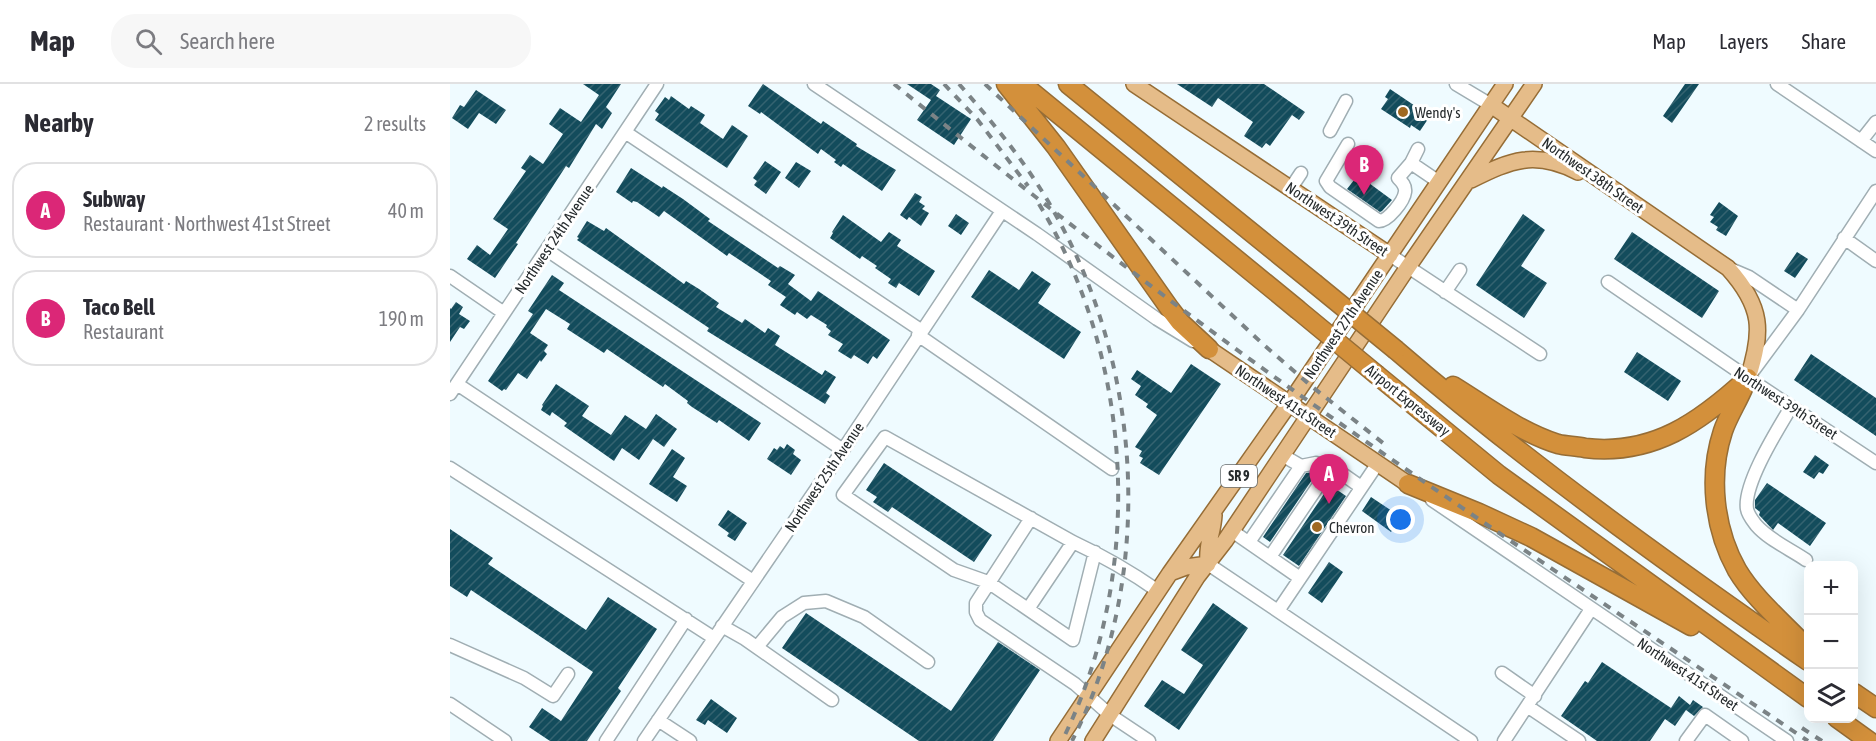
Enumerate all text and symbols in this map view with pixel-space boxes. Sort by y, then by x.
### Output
search box [111,14,531,68]
text: Map [30,25,75,57]
icon: search [132,25,165,58]
text: Search here [180,28,275,54]
text: Map [1652,29,1686,53]
text: Layers [1719,29,1769,53]
text: Share [1802,29,1846,53]
place label: Wendy's [1415,104,1461,121]
marker: Wendy's [1396,105,1410,119]
text: Nearby [24,108,94,138]
text: 2 results [364,112,426,135]
street label: Northwest 38th Street [1539,134,1647,216]
pin: B [1344,146,1384,195]
street label: Northwest 39th Street [1283,178,1391,260]
street label: Northwest 24th Avenue [511,181,597,297]
text: Subway [83,186,145,212]
text: A [41,199,50,222]
text: 40 m [388,199,424,222]
text: Restaurant · Northwest 41st Street [83,212,331,235]
street label: Northwest 27th Avenue [1300,266,1386,382]
text: Taco Bell [83,294,155,320]
text: B [41,307,50,330]
text: 190 m [379,307,424,330]
text: Restaurant [83,320,164,343]
street label: Northwest 41st Street [1232,361,1340,441]
street label: Airport Expressway [1362,361,1454,439]
street label: Northwest 39th Street [1731,363,1841,443]
street label: Northwest 25th Avenue [781,419,867,535]
pin: A [1310,454,1348,504]
road number: SR 9 [1221,465,1257,487]
your location [1386,505,1415,534]
place label: Chevron [1329,519,1375,536]
marker: Chevron [1310,520,1324,534]
map controls [1804,561,1858,723]
button: + [1804,561,1858,615]
button: − [1804,615,1858,669]
street label: Northwest 41st Street [1634,634,1742,714]
button: layers [1804,669,1858,723]

